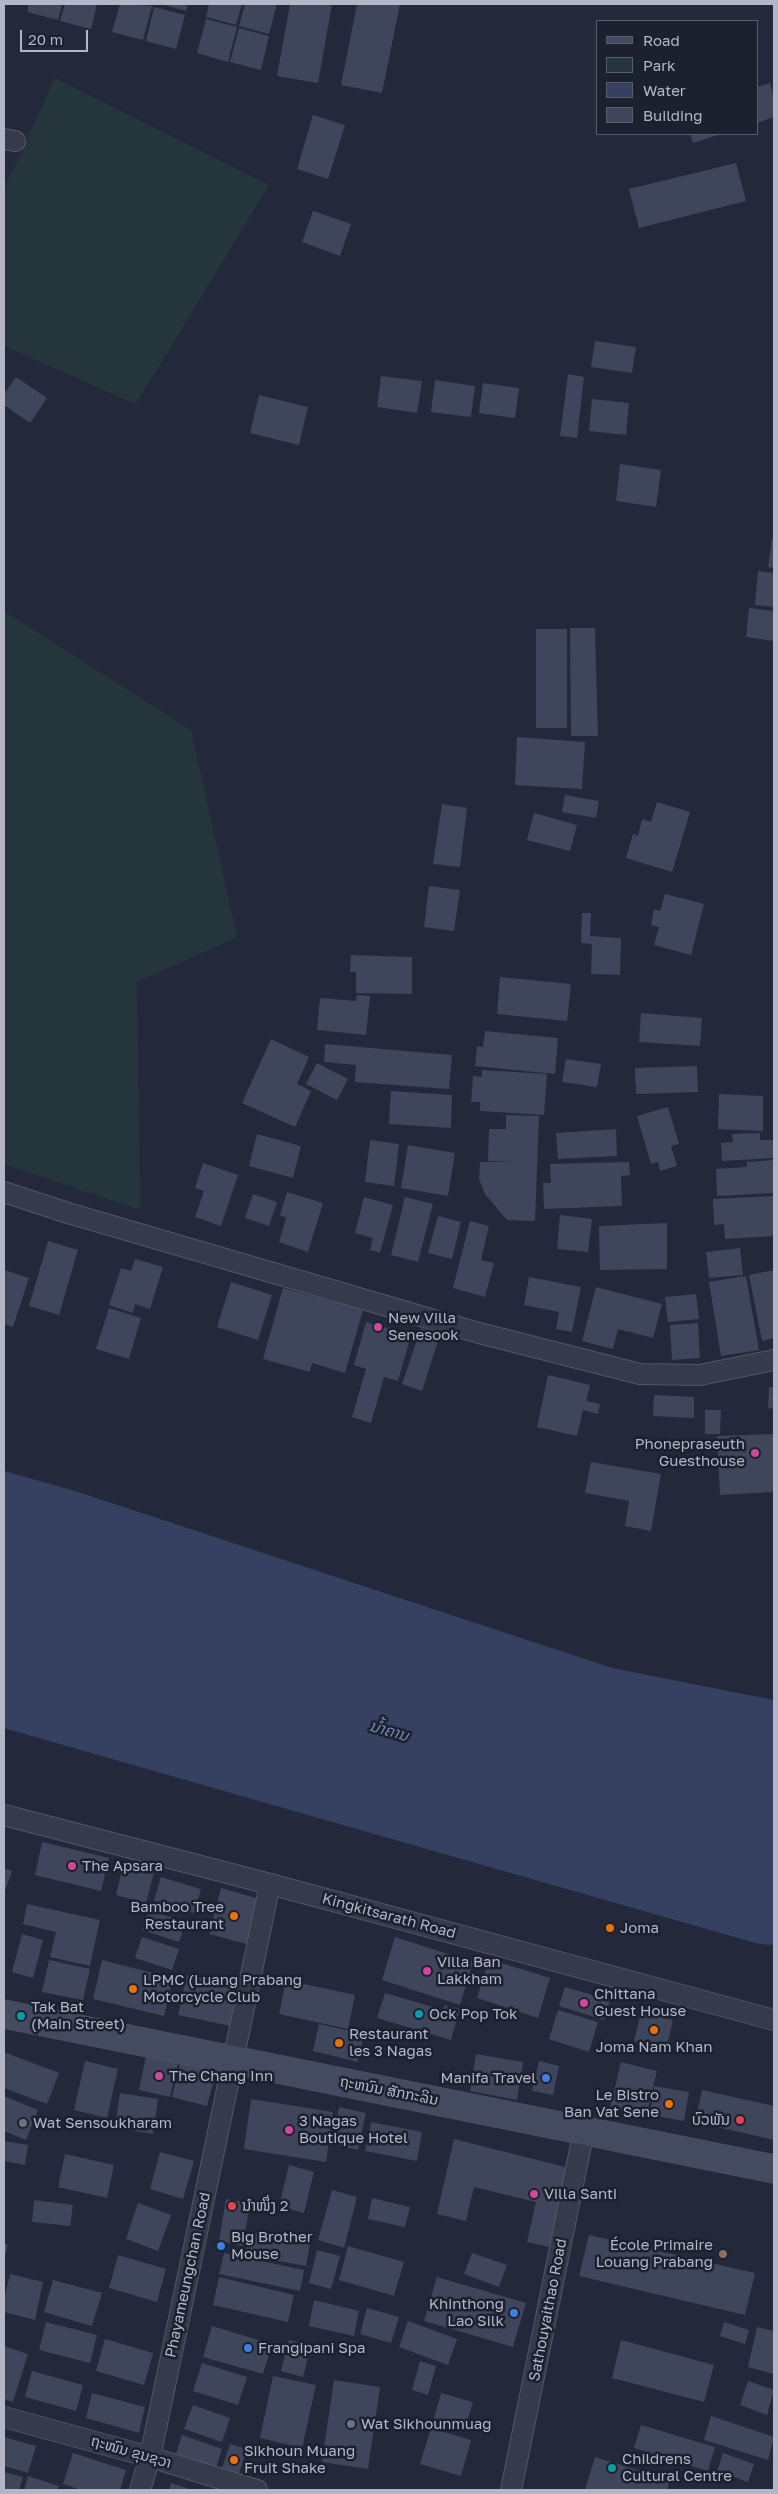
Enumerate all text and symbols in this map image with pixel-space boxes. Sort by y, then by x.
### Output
scale bar [22,20,90,52]
legend [596,20,758,135]
text: 20 m [28,30,63,48]
text: Road [643,31,680,49]
text: Park [643,56,675,74]
text: Water [643,81,686,99]
text: Building [643,106,703,124]
place label: New Villa Senesook [388,1309,459,1344]
marker: New Villa Senesook [372,1321,384,1333]
place label: Phonepraseuth Guesthouse [635,1435,745,1470]
marker: Phonepraseuth Guesthouse [749,1447,761,1459]
water label: ນ້ຳຄານ [367,1716,411,1746]
place label: The Apsara [82,1857,163,1875]
marker: The Apsara [66,1860,78,1872]
street label: Kingkitsarath Road [320,1890,458,1942]
place label: Bamboo Tree Restaurant [130,1898,224,1933]
marker: Bamboo Tree Restaurant [228,1910,240,1922]
place label: Joma [620,1919,659,1937]
marker: Joma [604,1922,616,1934]
place label: Villa Ban Lakkham [437,1953,502,1988]
marker: Villa Ban Lakkham [421,1965,433,1977]
place label: LPMC (Luang Prabang Motorcycle Club [143,1971,302,2006]
marker: LPMC (Luang Prabang Motorcycle Club [127,1983,139,1995]
place label: Chittana Guest House [594,1985,686,2020]
marker: Chittana Guest House [578,1997,590,2009]
place label: Tak Bat (Main Street) [31,1998,125,2033]
place label: Ock Pop Tok [429,2005,518,2023]
marker: Ock Pop Tok [413,2008,425,2020]
marker: Tak Bat (Main Street) [15,2010,27,2022]
marker: Joma Nam Khan [648,2024,660,2036]
place label: Restaurant les 3 Nagas [349,2025,432,2060]
marker: Restaurant les 3 Nagas [333,2037,345,2049]
place label: Joma Nam Khan [596,2038,712,2056]
place label: The Chang Inn [169,2067,273,2085]
place label: Manifa Travel [441,2069,536,2087]
marker: The Chang Inn [153,2070,165,2082]
marker: Manifa Travel [540,2072,552,2084]
street label: ຖະຫນົນ ສັກກະລິນ [338,2073,440,2109]
place label: Le Bistro Ban Vat Sene [564,2086,659,2121]
marker: Le Bistro Ban Vat Sene [663,2098,675,2110]
place label: ບົວພັນ [692,2111,730,2129]
place label: 3 Nagas Boutique Hotel [299,2112,408,2147]
place label: Wat Sensoukharam [33,2114,172,2132]
marker: ບົວພັນ [734,2114,746,2126]
marker: Wat Sensoukharam [17,2117,29,2129]
marker: 3 Nagas Boutique Hotel [283,2124,295,2136]
place label: Villa Santi [544,2185,617,2203]
marker: Villa Santi [528,2188,540,2200]
street label: Phayameungchan Road [162,2191,214,2359]
place label: ນຳໜຶ່ງ 2 [242,2197,289,2215]
marker: ນຳໜຶ່ງ 2 [226,2200,238,2212]
place label: Big Brother Mouse [231,2228,313,2263]
place label: École Primaire Louang Prabang [596,2236,713,2271]
street label: Sathouyaithao Road [525,2237,571,2383]
marker: Big Brother Mouse [215,2240,227,2252]
marker: École Primaire Louang Prabang [717,2248,729,2260]
place label: Khinthong Lao Silk [429,2295,504,2330]
marker: Khinthong Lao Silk [508,2307,520,2319]
place label: Frangipani Spa [258,2339,366,2357]
marker: Frangipani Spa [242,2342,254,2354]
place label: Wat Sikhounmuag [361,2415,492,2433]
marker: Wat Sikhounmuag [345,2418,357,2430]
street label: ຖະໜົນ ຂຸນຊວາ [89,2432,173,2472]
place label: Sikhoun Muang Fruit Shake [244,2442,355,2477]
place label: Childrens Cultural Centre [622,2450,732,2485]
marker: Sikhoun Muang Fruit Shake [228,2454,240,2466]
marker: Childrens Cultural Centre [606,2462,618,2474]

